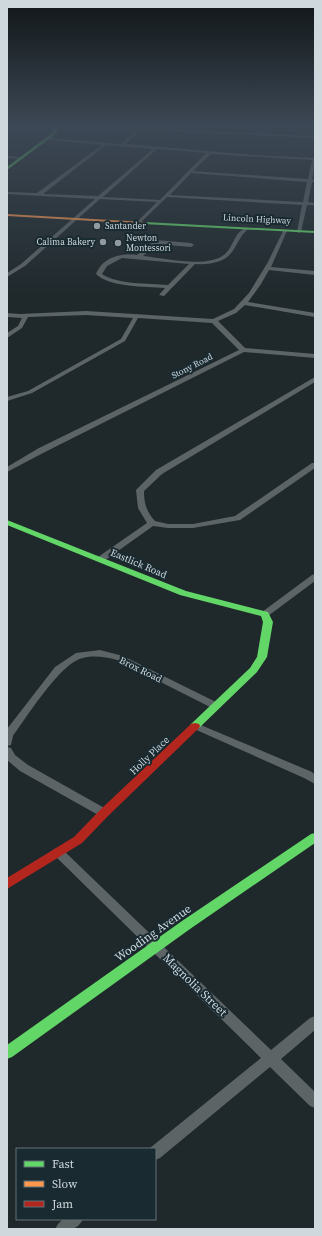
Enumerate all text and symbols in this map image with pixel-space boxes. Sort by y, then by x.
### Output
street label: Lincoln Highway [223,211,292,227]
place label: Santander [105,220,146,232]
marker: Santander [92,221,102,231]
place label: Newton Montessori [126,232,171,254]
place label: Calima Bakery [37,236,95,248]
marker: Calima Bakery [98,237,108,247]
marker: Newton Montessori [113,238,123,248]
street label: Stony Road [169,351,215,381]
street label: Eastlick Road [109,546,169,581]
street label: Brox Road [117,654,165,686]
street label: Holly Place [127,733,172,777]
street label: Wooding Avenue [112,901,194,965]
street label: Magnolia Street [159,950,231,1020]
legend [16,1148,156,1220]
text: Fast [52,1156,74,1172]
text: Slow [52,1176,78,1192]
text: Jam [51,1196,73,1212]

